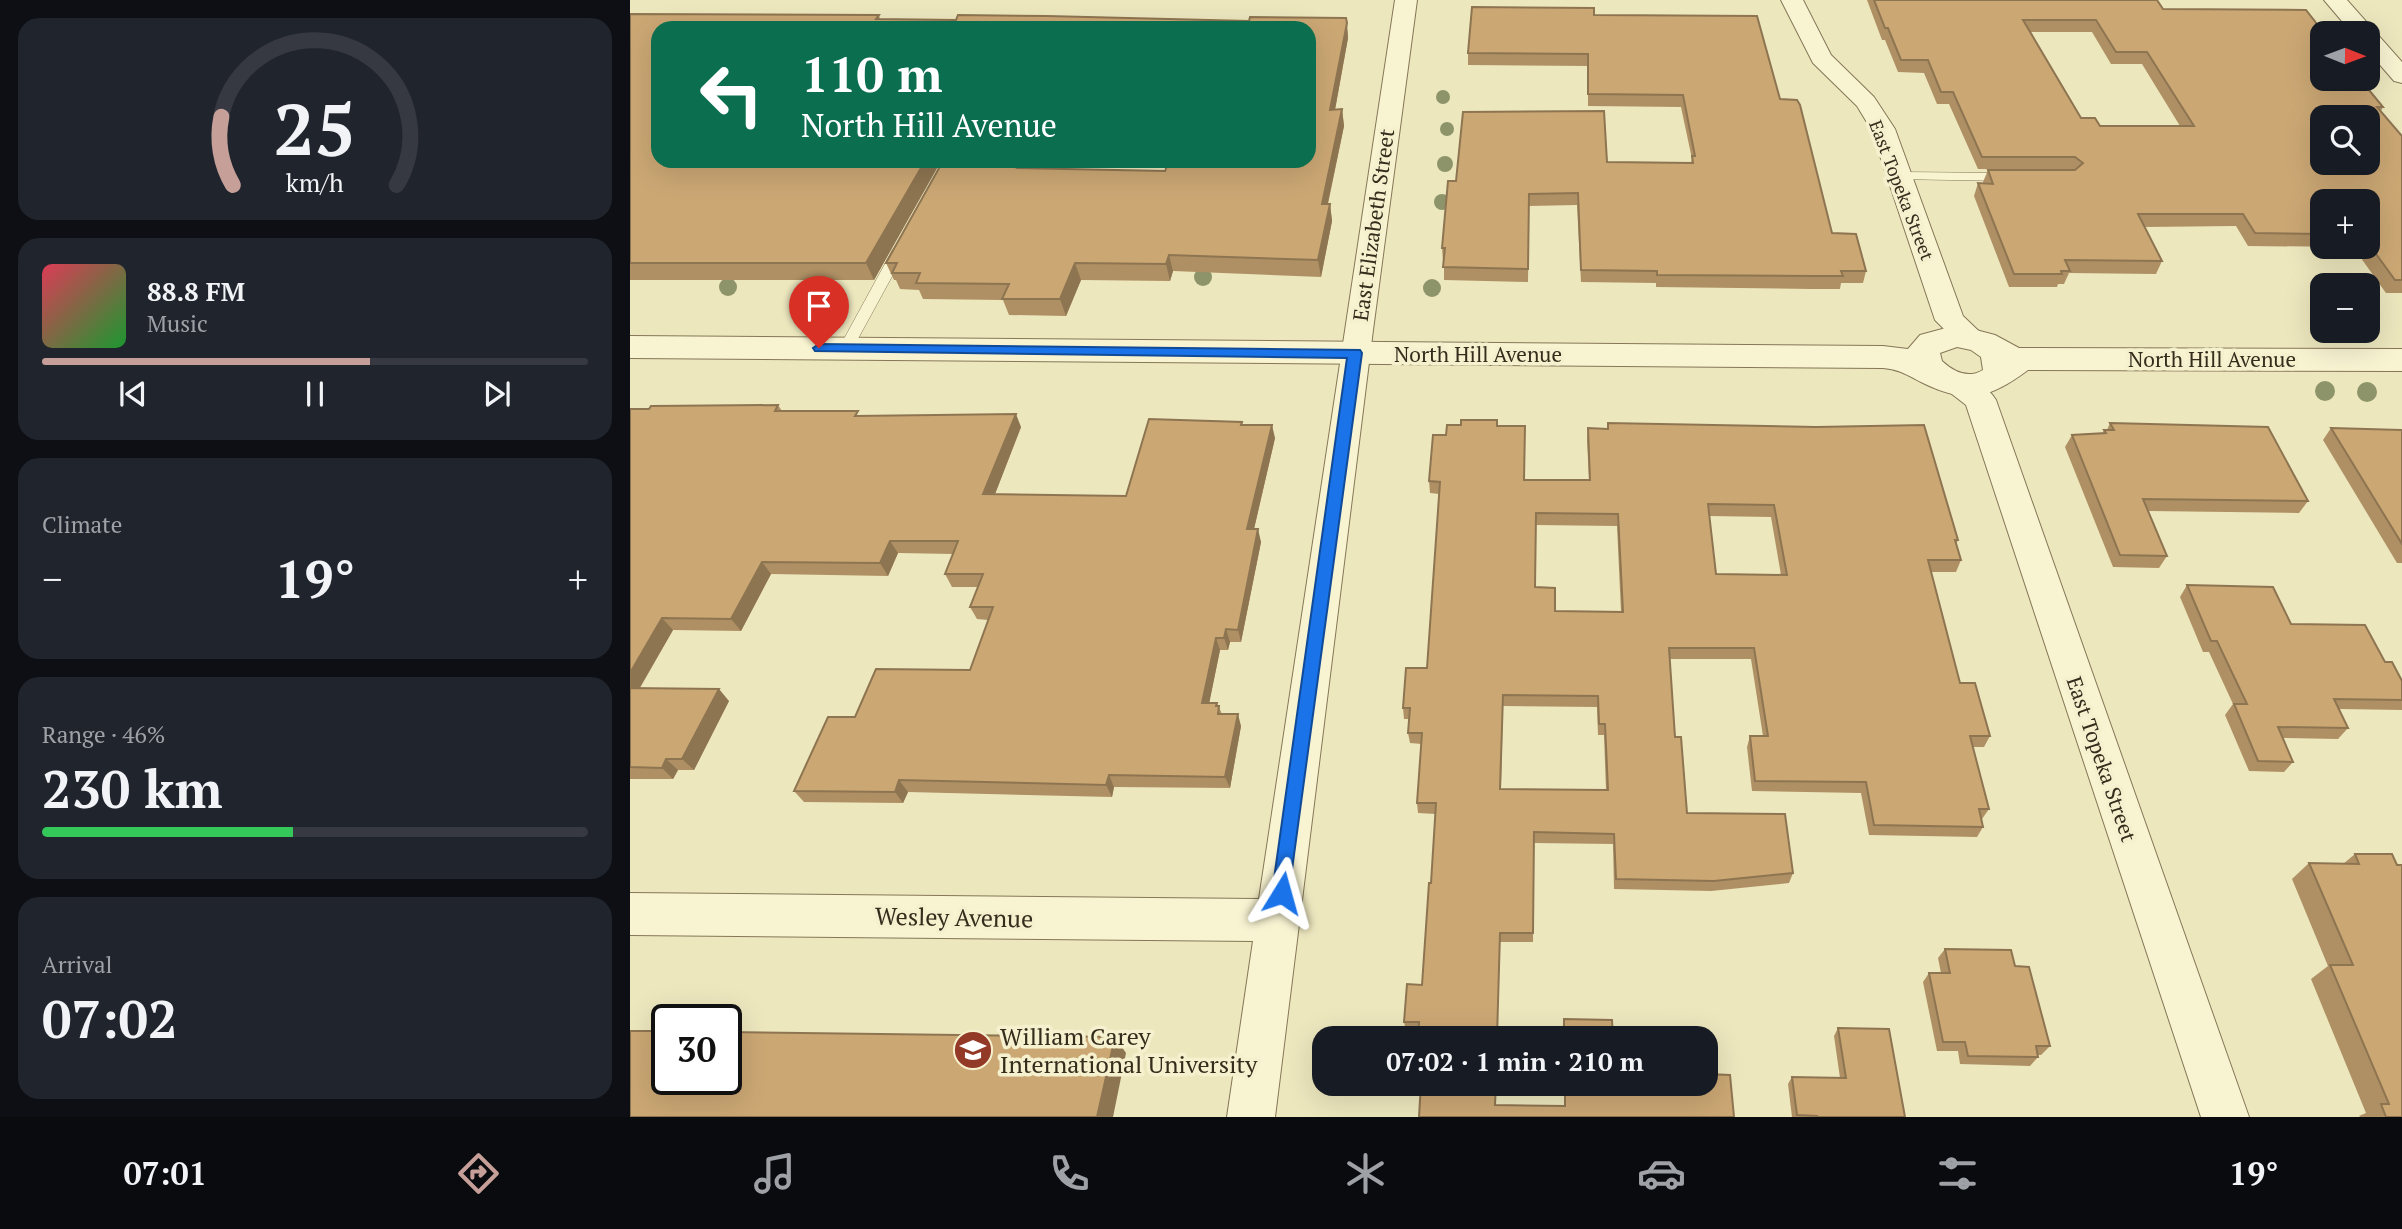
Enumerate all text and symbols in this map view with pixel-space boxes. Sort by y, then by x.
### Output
north arrow [2310,21,2380,91]
map controls [2310,21,2380,343]
text: 110 m [801,41,943,106]
icon: left [686,49,777,140]
text: 25 [274,79,356,176]
text: North Hill Avenue [801,104,1057,146]
button: search [2310,105,2380,175]
street label: East Topeka Street [1864,116,1940,264]
street label: East Elizabeth Street [1346,127,1400,323]
text: km/h [286,166,344,199]
button: + [2310,189,2380,259]
button: − [2310,273,2380,343]
text: 88.8 FM [147,274,245,308]
pin [789,276,849,348]
icon: arrive [800,287,838,325]
text: Music [147,308,208,339]
street label: North Hill Avenue [1394,340,1562,368]
street label: North Hill Avenue [2128,345,2296,373]
icon: previous [114,375,152,413]
icon: pause [296,375,334,413]
icon: next [478,375,516,413]
text: Climate [42,509,122,540]
text: 19° [275,544,355,613]
text: − [42,554,62,604]
text: + [568,554,588,604]
street label: East Topeka Street [2061,673,2143,846]
text: Range · 46% [42,719,165,750]
text: 230 km [42,754,223,823]
position arrow [1245,856,1319,930]
street label: Wesley Avenue [875,900,1033,934]
text: Arrival [42,949,113,980]
text: 07:02 [42,984,177,1053]
speed limit sign: 30 [651,1004,742,1095]
place label: William Carey International University [1000,1020,1258,1080]
school or university icon: William Carey International University [952,1029,994,1071]
text: 07:02 · 1 min · 210 m [1386,1044,1644,1078]
icon: directions [454,1149,503,1198]
icon: music [750,1149,799,1198]
icon: phone [1045,1149,1094,1198]
icon: climate [1341,1149,1390,1198]
icon: car [1637,1149,1686,1198]
icon: filters [1933,1149,1982,1198]
text: 07:01 [123,1152,207,1194]
text: 19° [2229,1152,2278,1194]

